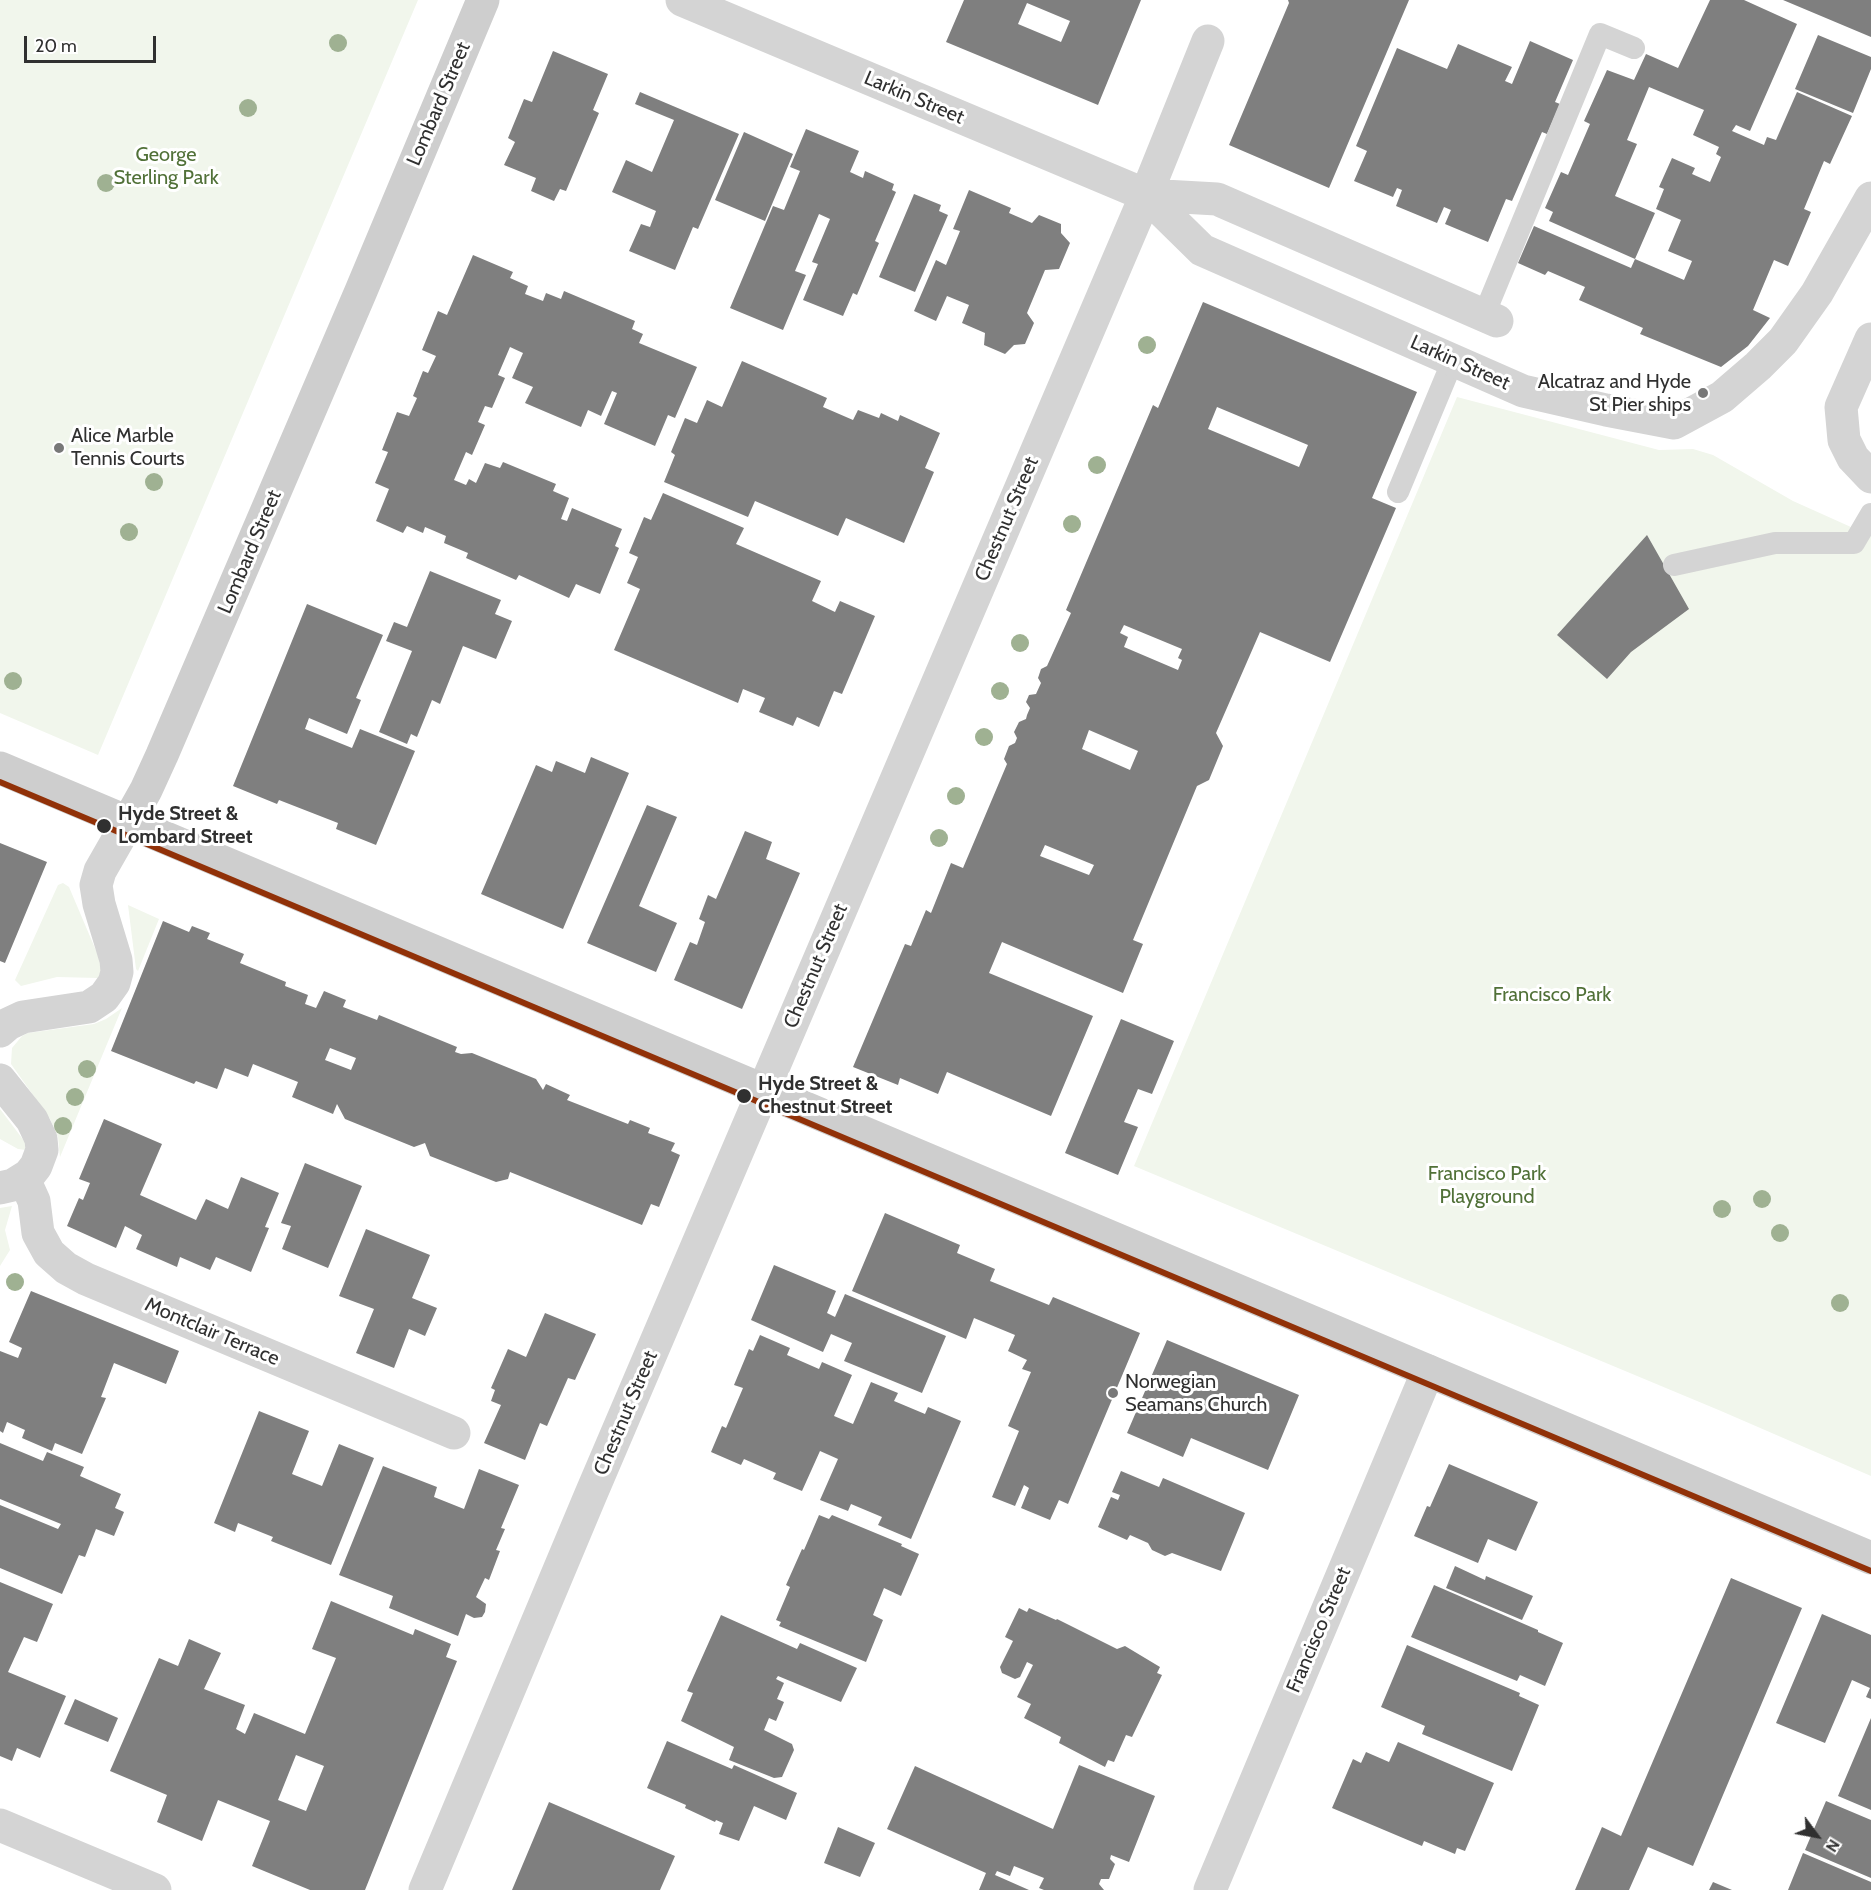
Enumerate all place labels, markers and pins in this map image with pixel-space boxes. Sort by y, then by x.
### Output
place label: Alcatraz and Hyde St Pier ships [1538,370,1691,417]
marker: Alcatraz and Hyde St Pier ships [1696,386,1710,400]
place label: Alice Marble Tennis Courts [71,424,185,471]
marker: Alice Marble Tennis Courts [52,441,66,455]
place label: Hyde Street & Lombard Street [118,802,253,849]
marker: Hyde Street & Lombard Street [95,817,113,835]
place label: Hyde Street & Chestnut Street [758,1072,892,1119]
marker: Hyde Street & Chestnut Street [735,1087,753,1105]
place label: Norwegian Seamans Church [1125,1370,1267,1417]
marker: Norwegian Seamans Church [1106,1386,1120,1400]

